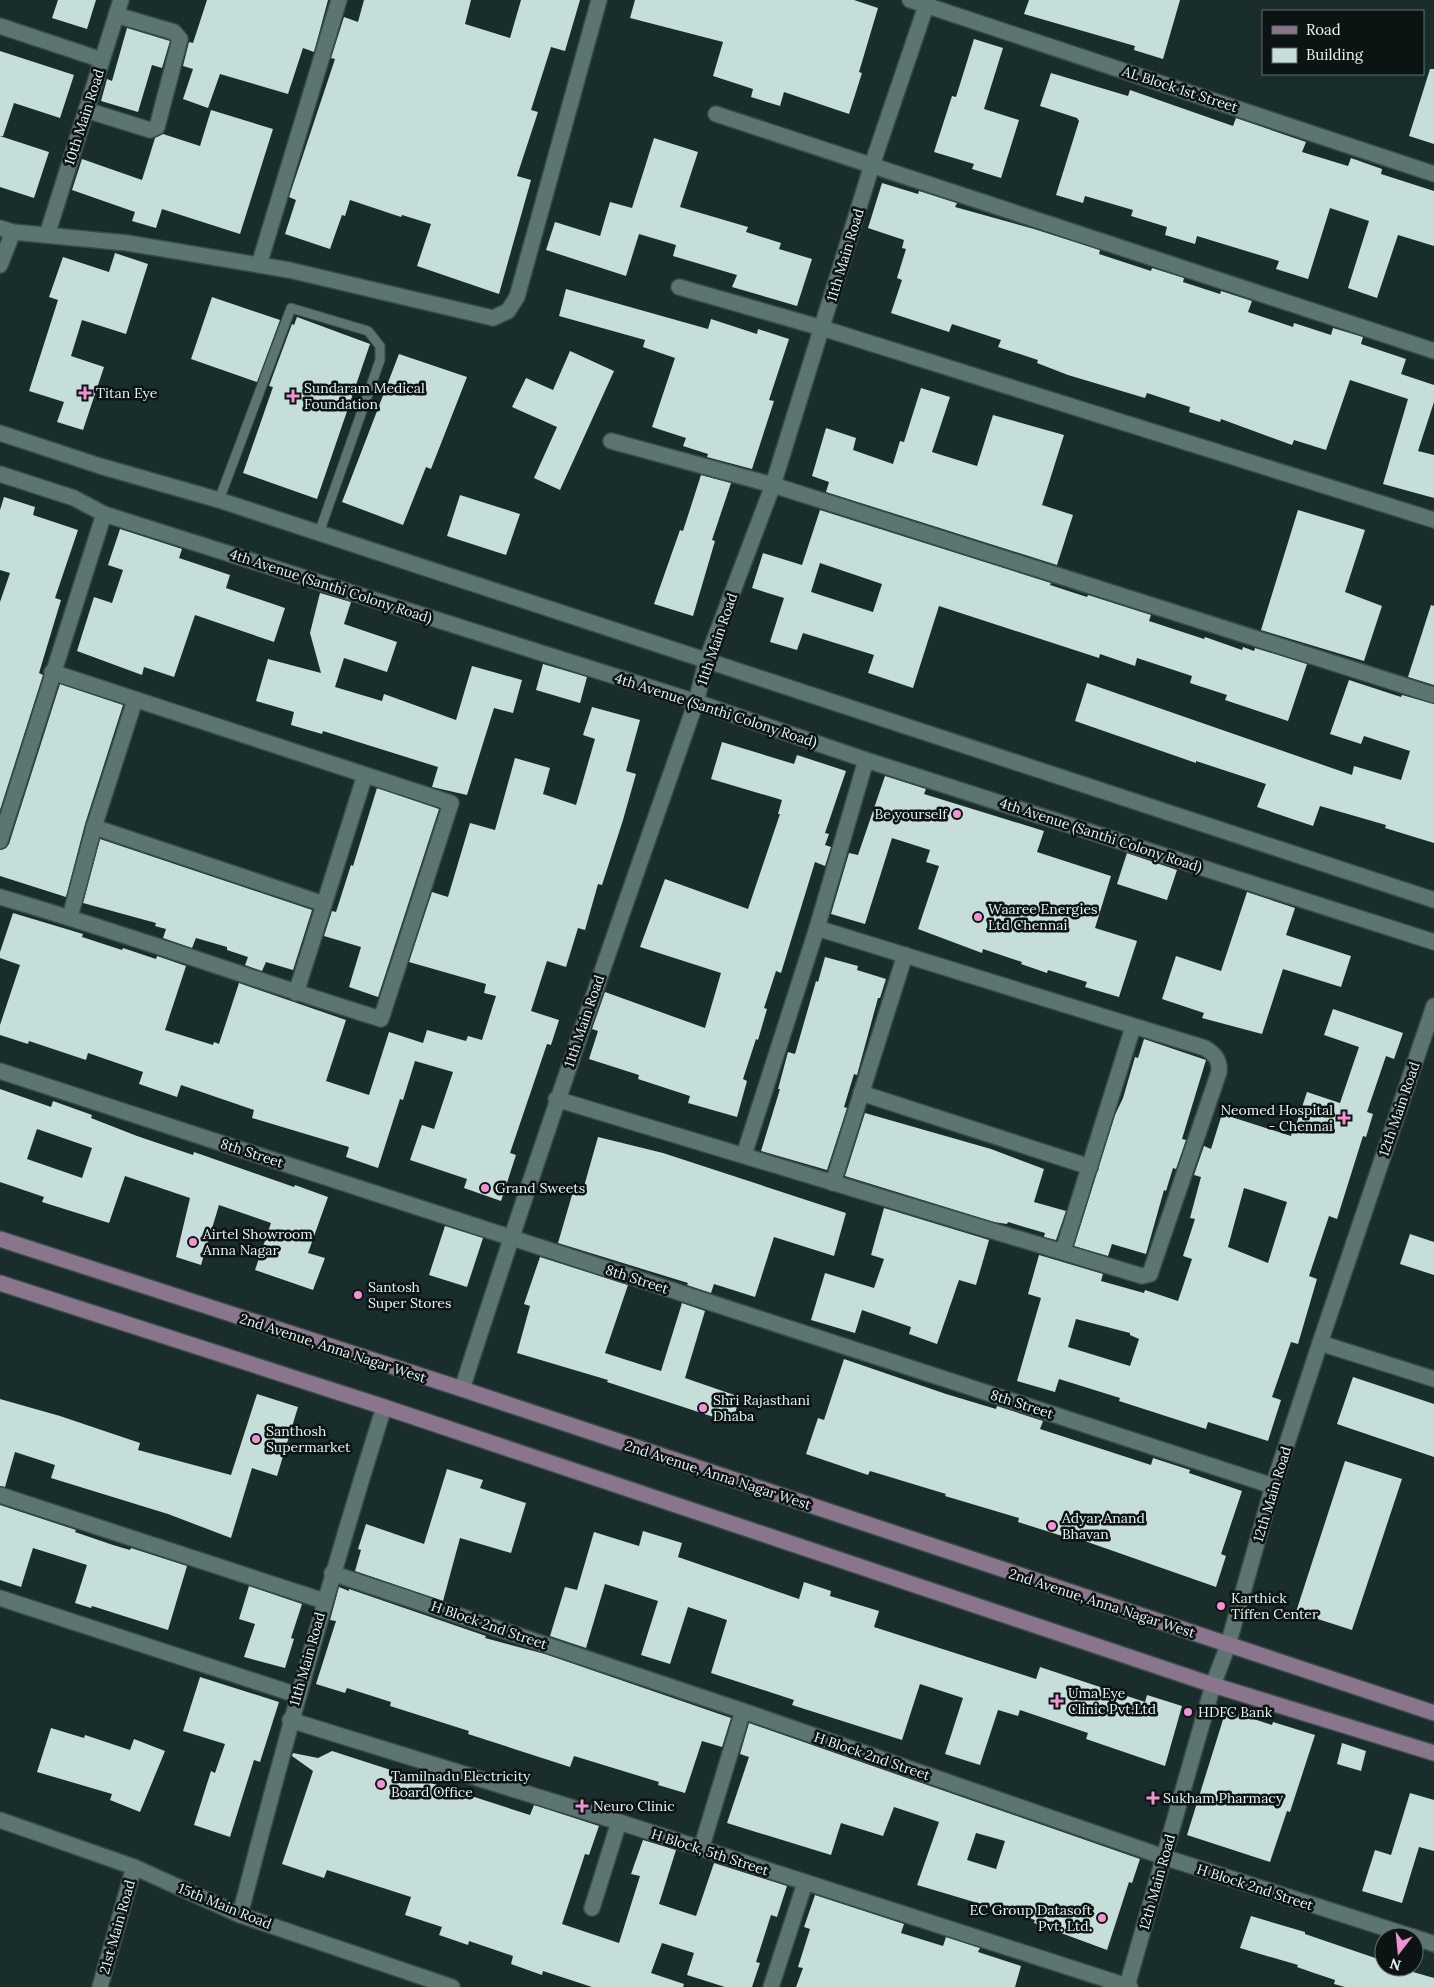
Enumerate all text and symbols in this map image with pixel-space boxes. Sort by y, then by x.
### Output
legend [1262,10,1424,75]
text: Road [1306,20,1341,39]
text: Building [1306,45,1364,64]
street label: AL Block 1st Street [1119,62,1240,116]
street label: 10th Main Road [60,67,108,167]
street label: 11th Main Road [822,206,868,304]
place label: Sundaram Medical Foundation [304,379,425,413]
place label: Titan Eye [96,384,158,402]
marker: Titan Eye [78,386,92,400]
marker: Sundaram Medical Foundation [286,389,300,403]
street label: 4th Avenue (Santhi Colony Road) [228,545,434,627]
street label: 11th Main Road [693,591,741,687]
street label: 4th Avenue (Santhi Colony Road) [613,669,819,751]
street label: 4th Avenue (Santhi Colony Road) [998,794,1204,876]
place label: Be yourself [875,805,948,823]
marker: Be yourself [951,808,963,820]
place label: Waaree Energies Ltd Chennai [988,900,1097,934]
marker: Waaree Energies Ltd Chennai [972,911,984,923]
street label: 11th Main Road [560,973,608,1069]
street label: 12th Main Road [1374,1059,1424,1159]
place label: Neomed Hospital - Chennai [1220,1101,1333,1135]
marker: Neomed Hospital - Chennai [1337,1111,1351,1125]
street label: 8th Street [218,1134,286,1172]
place label: Grand Sweets [495,1179,585,1197]
marker: Grand Sweets [479,1182,491,1194]
place label: Airtel Showroom Anna Nagar [202,1225,313,1259]
marker: Airtel Showroom Anna Nagar [187,1236,199,1248]
street label: 8th Street [603,1260,671,1298]
place label: Santosh Super Stores [368,1278,451,1312]
marker: Santosh Super Stores [352,1289,364,1301]
street label: 2nd Avenue, Anna Nagar West [238,1309,429,1387]
street label: 8th Street [988,1385,1056,1423]
place label: Shri Rajasthani Dhaba [713,1391,810,1425]
marker: Shri Rajasthani Dhaba [697,1402,709,1414]
place label: Santhosh Supermarket [266,1422,351,1456]
marker: Santhosh Supermarket [250,1433,262,1445]
street label: 2nd Avenue, Anna Nagar West [623,1436,814,1514]
street label: 12th Main Road [1249,1444,1295,1544]
place label: Adyar Anand Bhavan [1061,1509,1145,1543]
marker: Adyar Anand Bhavan [1046,1520,1058,1532]
street label: 2nd Avenue, Anna Nagar West [1007,1564,1198,1642]
place label: Karthick Tiffen Center [1231,1589,1318,1623]
street label: H Block 2nd Street [429,1597,550,1653]
marker: Karthick Tiffen Center [1215,1600,1227,1612]
street label: 11th Main Road [285,1610,329,1708]
place label: Uma Eye Clinic Pvt.Ltd [1068,1684,1156,1718]
marker: Uma Eye Clinic Pvt.Ltd [1050,1694,1064,1708]
place label: HDFC Bank [1198,1703,1273,1721]
marker: HDFC Bank [1182,1706,1194,1718]
street label: H Block 2nd Street [812,1728,933,1784]
place label: Tamilnadu Electricity Board Office [391,1767,531,1801]
marker: Tamilnadu Electricity Board Office [375,1778,387,1790]
place label: Sukham Pharmacy [1163,1789,1284,1807]
marker: Sukham Pharmacy [1147,1792,1159,1804]
place label: Neuro Clinic [593,1797,675,1815]
marker: Neuro Clinic [575,1799,589,1813]
street label: H Block, 5th Street [649,1825,771,1880]
street label: 12th Main Road [1135,1832,1179,1932]
street label: H Block 2nd Street [1194,1860,1316,1915]
street label: 21st Main Road [95,1878,139,1976]
street label: 15th Main Road [176,1879,274,1933]
place label: EC Group Datasoft Pvt. Ltd. [970,1901,1093,1935]
marker: EC Group Datasoft Pvt. Ltd. [1096,1912,1108,1924]
north arrow [1374,1927,1424,1977]
text: N [1388,1954,1403,1975]

